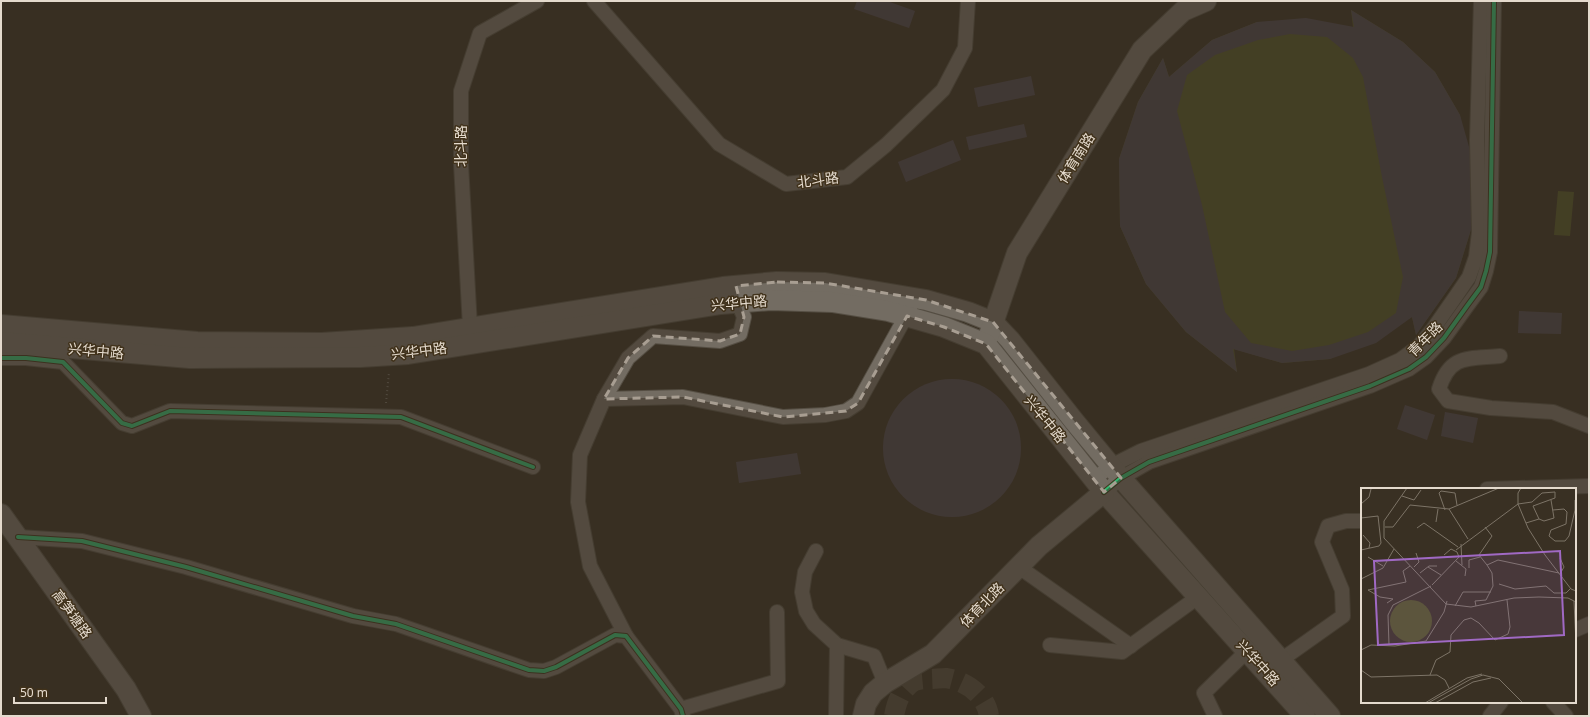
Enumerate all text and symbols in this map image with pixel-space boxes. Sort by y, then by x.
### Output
street label: 北斗路 [451,125,470,167]
street label: 体育南路 [1053,129,1098,187]
street label: 北斗路 [796,168,840,191]
street label: 兴华中路 [710,291,768,314]
street label: 青年路 [1403,317,1446,360]
street label: 兴华中路 [390,338,448,363]
street label: 兴华中路 [67,339,125,362]
street label: 兴华中路 [1020,391,1070,446]
inset map [1361,488,1576,703]
street label: 体育北路 [955,578,1008,631]
street label: 高笋塘路 [48,585,97,642]
street label: 兴华中路 [1233,636,1284,690]
scale bar [14,679,106,705]
text: 50 m [20,684,48,701]

